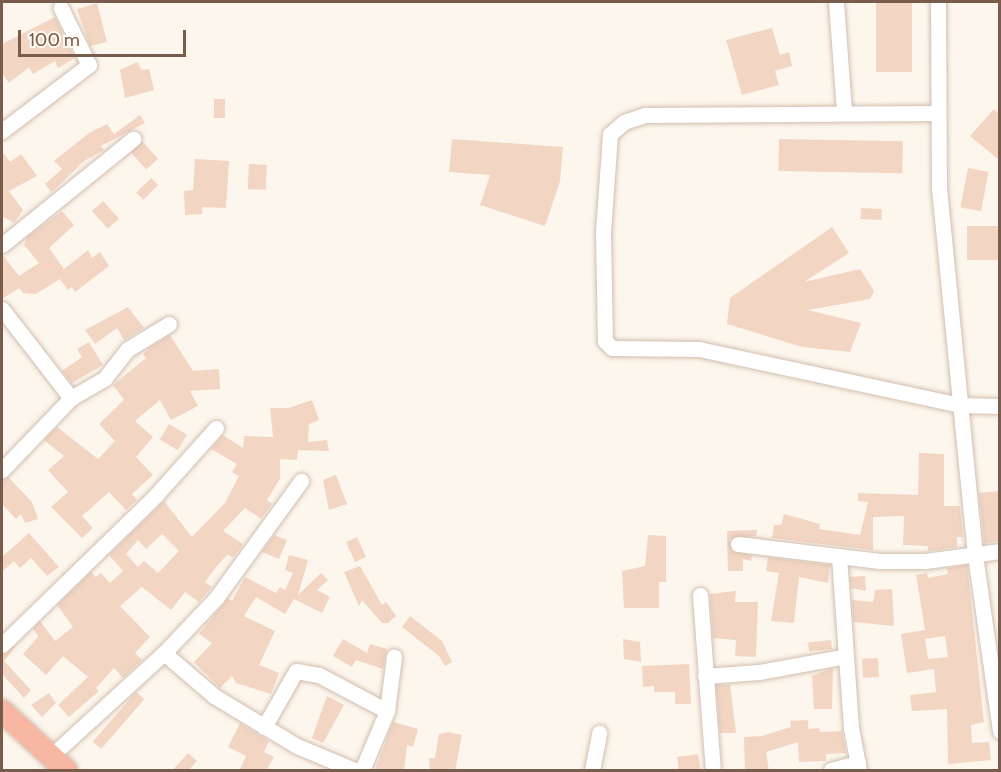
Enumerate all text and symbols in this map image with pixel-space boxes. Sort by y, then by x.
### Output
scale bar [21,18,189,56]
text: 100 m [29,29,80,51]

